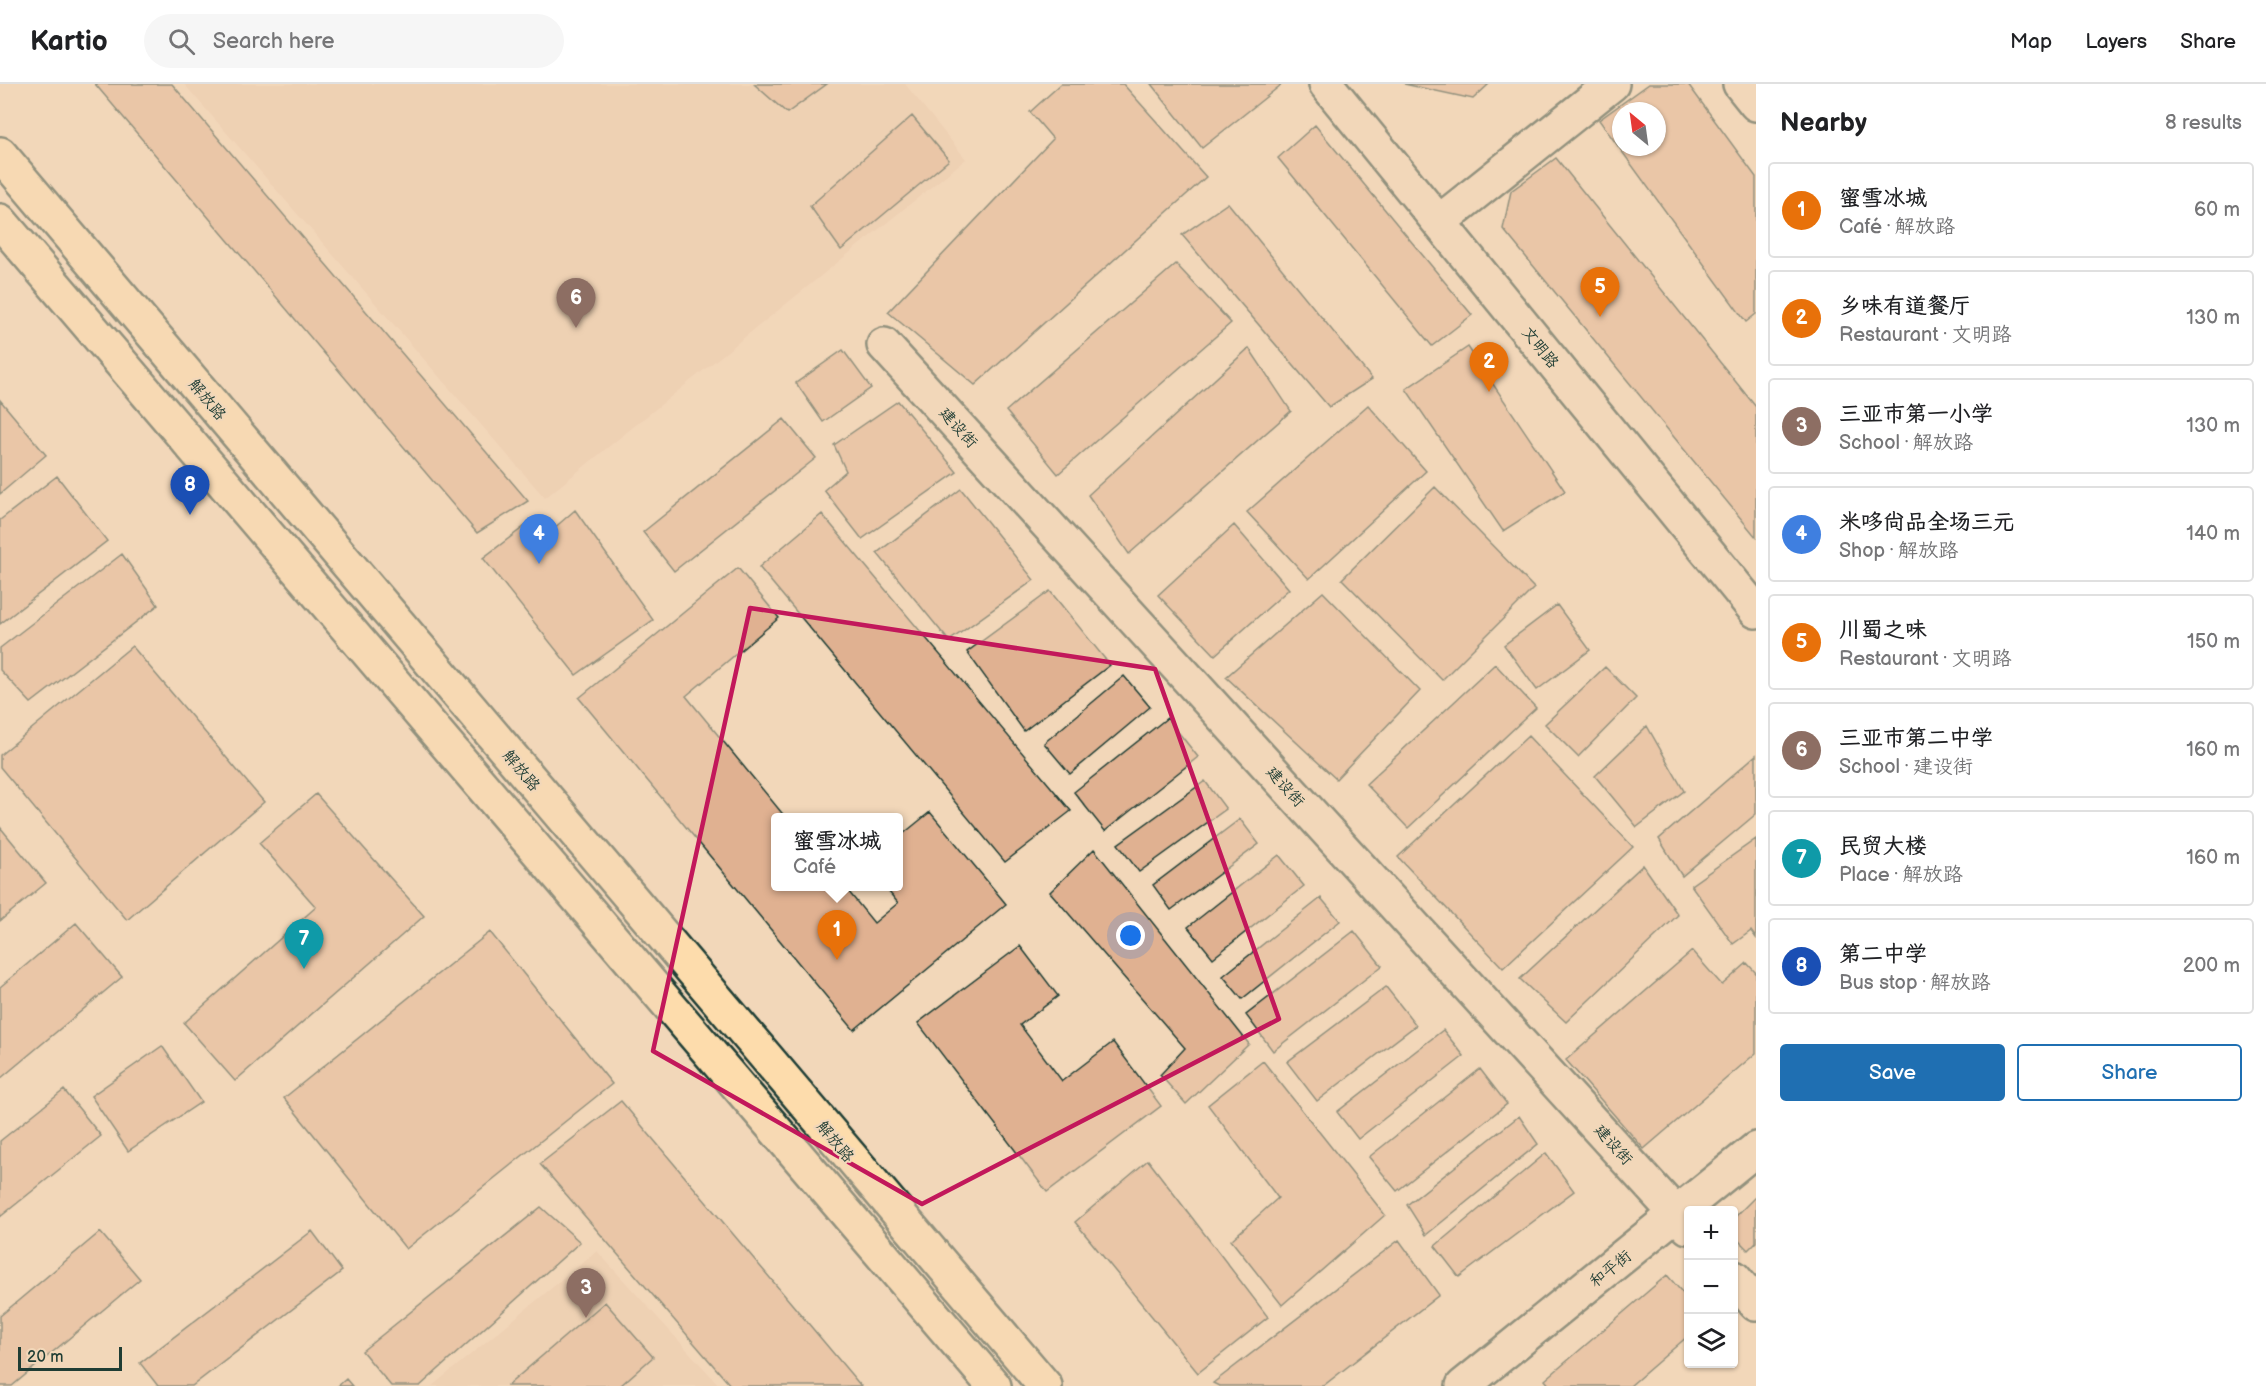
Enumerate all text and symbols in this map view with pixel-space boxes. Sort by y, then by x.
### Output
search box [144,14,564,68]
text: Kartio [30,25,108,58]
icon: search [165,25,198,58]
text: Search here [213,28,335,55]
text: Map [2010,29,2052,54]
text: Layers [2085,29,2147,54]
text: Share [2180,29,2236,54]
north arrow [1612,102,1666,156]
text: Nearby [1780,108,1867,139]
text: 8 results [2165,111,2242,135]
text: 蜜雪冰城 [1839,185,1927,212]
text: 1 [1797,198,1806,222]
text: 60 m [2194,198,2240,222]
text: Café · 解放路 [1839,215,1955,239]
pin: 5 [1580,268,1620,317]
pin: 6 [556,278,596,328]
text: 乡味有道餐厅 [1839,293,1971,320]
text: 2 [1796,306,1807,330]
text: 130 m [2186,306,2240,330]
street label: 文明路 [1517,323,1562,373]
text: Restaurant · 文明路 [1839,323,2012,347]
pin: 2 [1470,342,1508,392]
street label: 解放路 [184,375,230,424]
text: 三亚市第一小学 [1839,401,1993,428]
street label: 建设街 [935,404,981,452]
text: 3 [1796,414,1807,438]
text: 130 m [2186,414,2240,438]
text: School · 解放路 [1839,431,1973,455]
pin: 8 [170,466,210,515]
text: 米哆尚品全场三元 [1839,509,2015,536]
pin: 4 [520,514,558,564]
text: 4 [1796,522,1807,546]
text: 140 m [2186,522,2240,546]
text: Shop · 解放路 [1839,539,1958,563]
text: 川蜀之味 [1839,617,1927,644]
text: 5 [1796,630,1807,654]
text: 150 m [2187,630,2240,654]
text: Restaurant · 文明路 [1839,647,2012,671]
text: 三亚市第二中学 [1839,725,1993,752]
text: 6 [1795,738,1808,762]
text: 160 m [2186,738,2240,762]
street label: 解放路 [498,746,544,795]
text: School · 建设街 [1839,755,1973,779]
street label: 建设街 [1262,763,1308,811]
popup [771,813,903,891]
text: 蜜雪冰城 [793,828,881,855]
text: 民贸大楼 [1839,833,1927,860]
text: 7 [1796,846,1807,870]
text: 160 m [2186,846,2240,870]
text: Café [793,855,836,879]
text: Place · 解放路 [1839,863,1963,887]
pin: 1 [818,910,856,960]
pin: 7 [284,920,324,969]
your location [1116,921,1145,950]
text: 第二中学 [1839,941,1927,968]
text: 8 [1795,954,1808,978]
text: 200 m [2183,954,2240,978]
text: Bus stop · 解放路 [1839,971,1991,995]
button: Save [1780,1044,2005,1101]
button: Share [2017,1044,2242,1101]
street label: 解放路 [812,1117,858,1166]
street label: 建设街 [1590,1121,1636,1169]
map controls [1684,1206,1738,1368]
button: + [1684,1206,1738,1260]
street label: 和平街 [1586,1247,1636,1292]
button: − [1684,1260,1738,1314]
pin: 3 [566,1268,606,1318]
button: layers [1684,1314,1738,1368]
scale bar [18,1344,122,1372]
text: 20 m [27,1348,63,1367]

